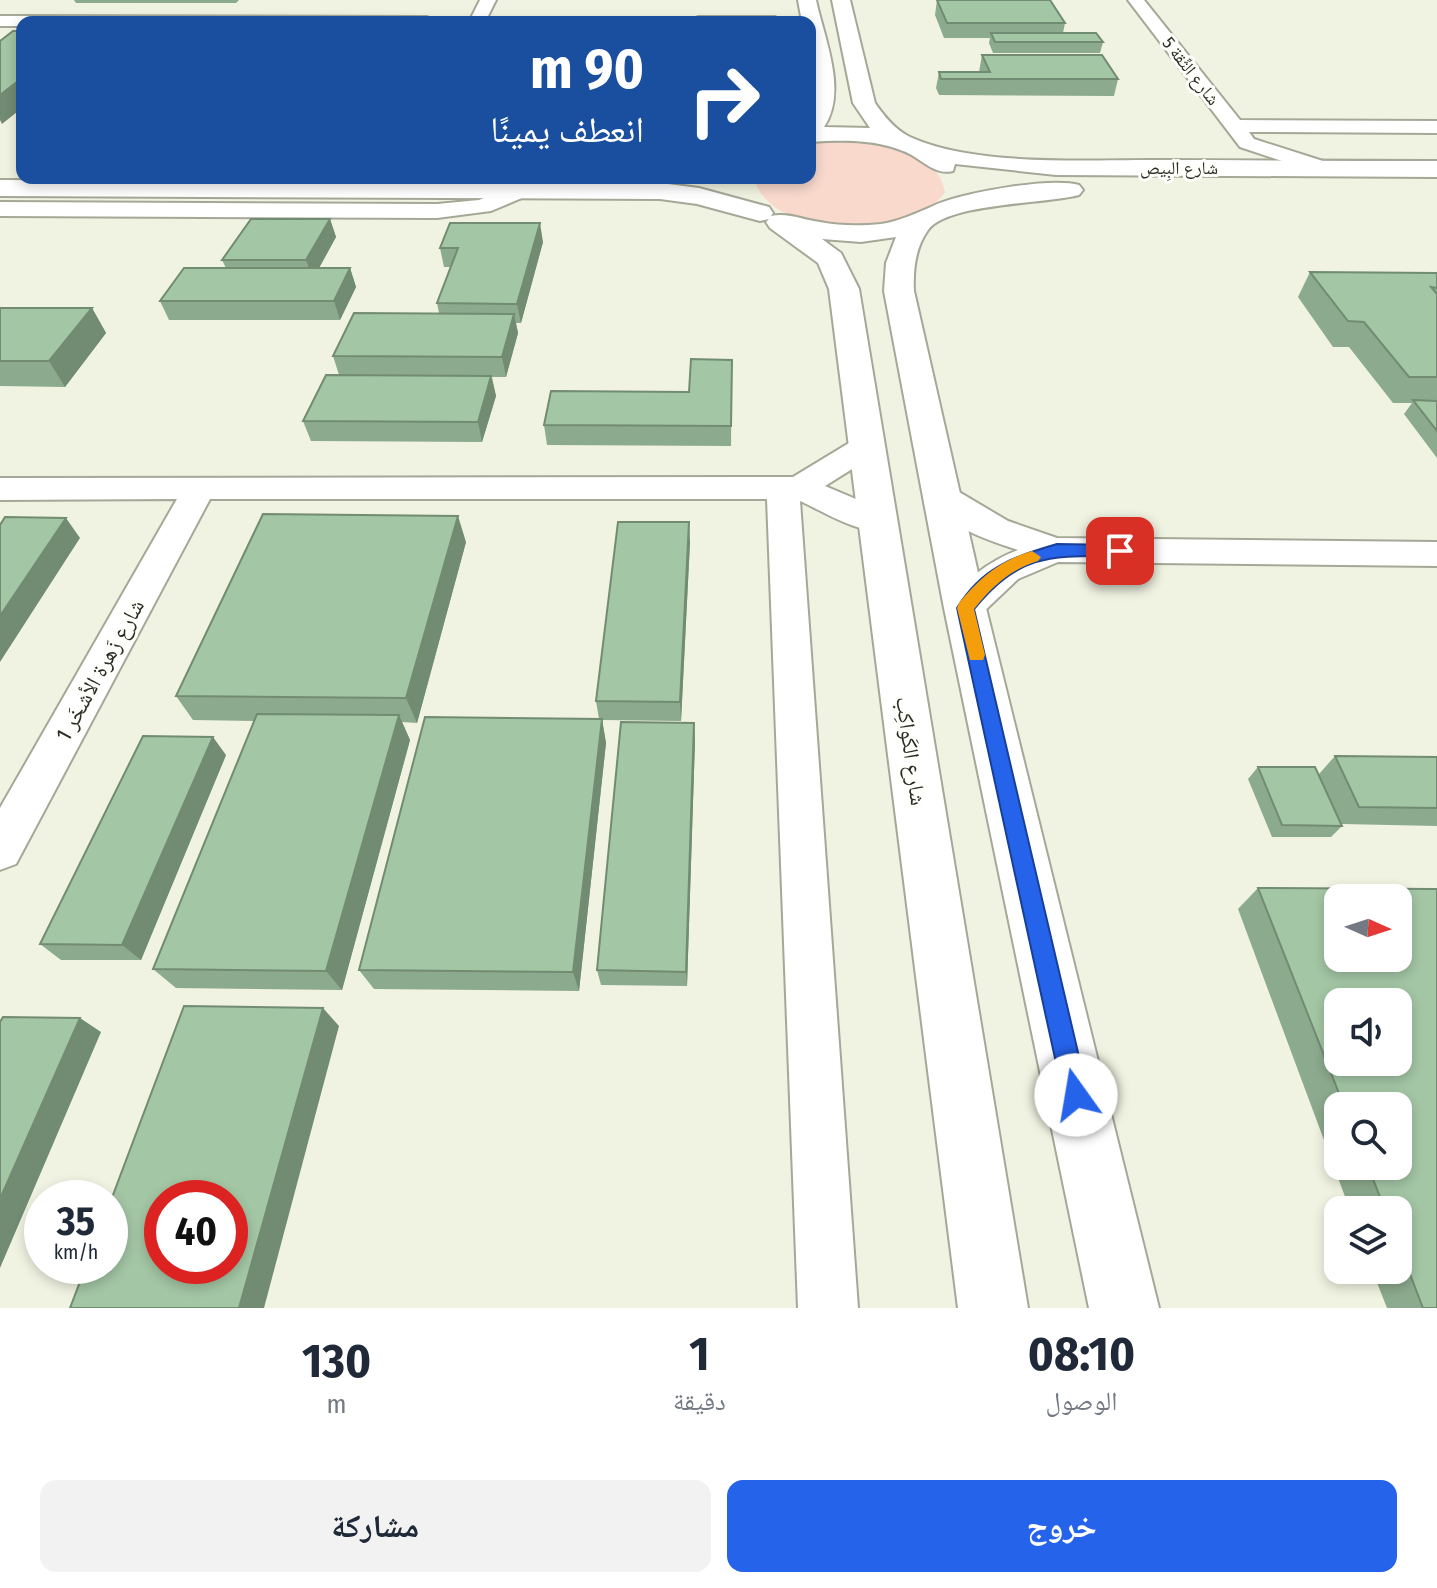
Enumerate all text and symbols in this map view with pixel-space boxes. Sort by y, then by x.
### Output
street label: شارع الثِّقة 5 [1158,32,1224,110]
text: 90 m [530,36,644,103]
icon: right [672,48,776,152]
text: انعطف يمينًا [490,108,644,152]
street label: شارع البِيص [1140,157,1218,181]
pin [1086,517,1154,585]
icon: arrive [1098,529,1142,573]
street label: شارع زَهرة الأشخَر 1 [50,594,150,746]
street label: شارع الكَواكِب [890,695,932,807]
north arrow [1324,884,1412,972]
map controls [1324,884,1412,1284]
button: sound [1324,988,1412,1076]
position arrow [1034,1053,1118,1137]
button: search [1324,1092,1412,1180]
speed limit sign: 40 [144,1180,248,1284]
button: layers [1324,1196,1412,1284]
text: 35 [57,1198,95,1246]
text: km/h [54,1240,98,1264]
text: 1 [689,1325,710,1383]
text: 08:10 [1028,1325,1135,1383]
text: 130 [302,1332,371,1390]
text: دقيقة [673,1386,726,1417]
text: الوصول [1045,1386,1117,1417]
text: m [327,1389,347,1420]
button: مشاركة [40,1480,711,1572]
button: خروج [727,1480,1397,1572]

